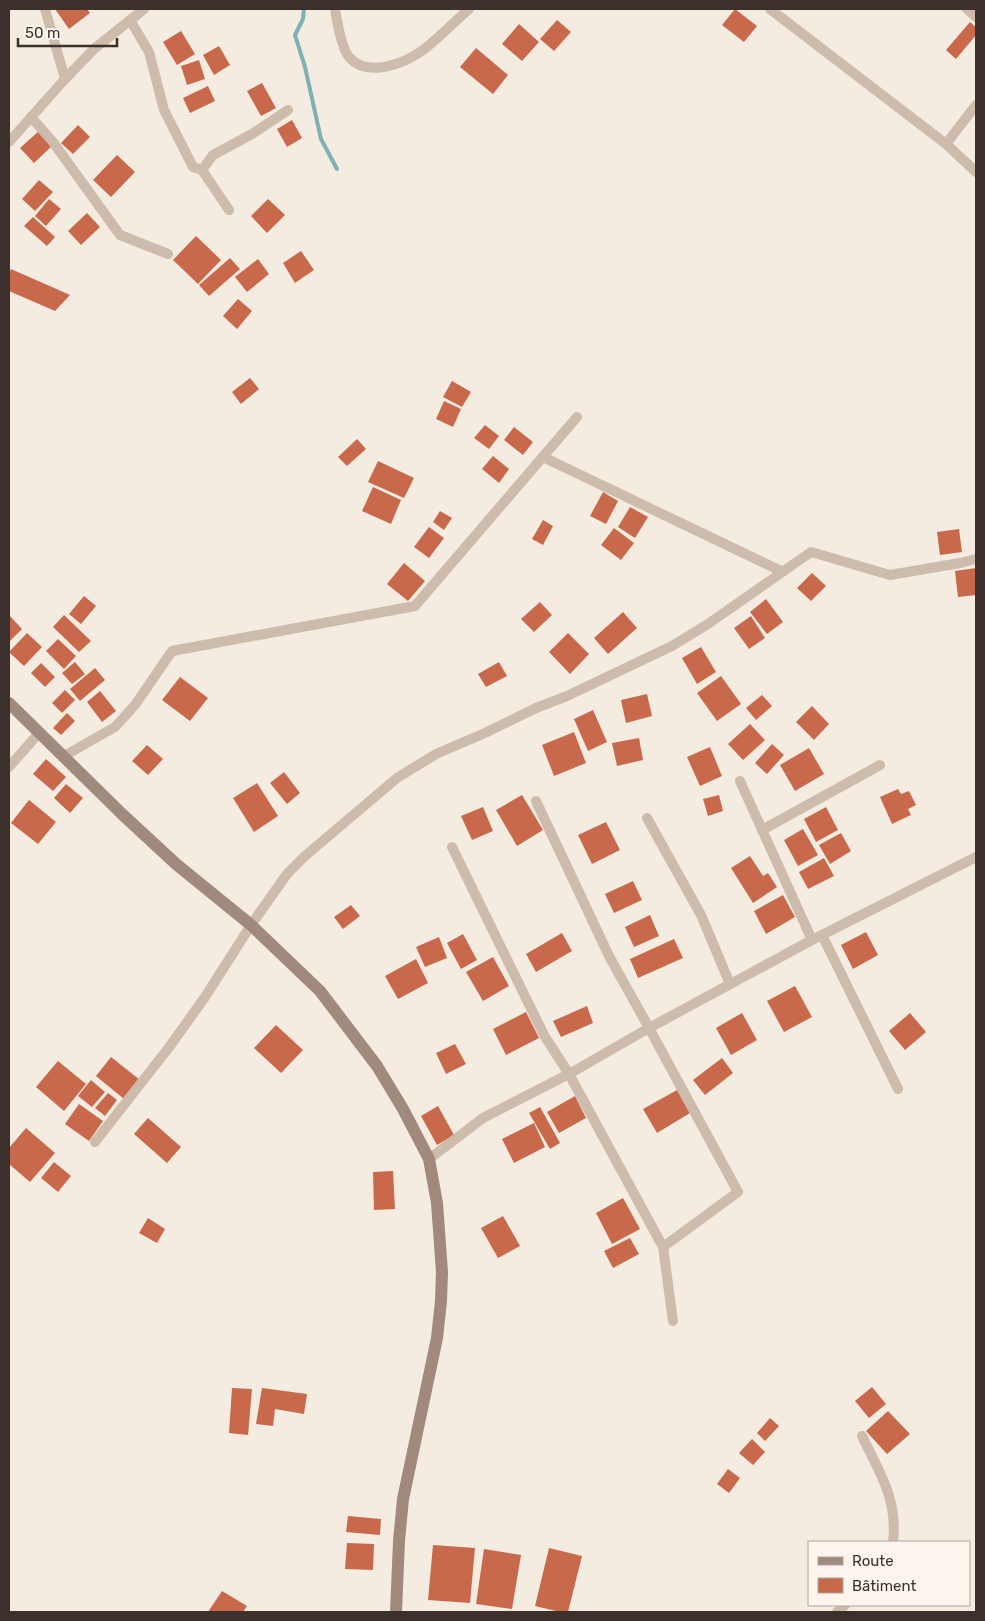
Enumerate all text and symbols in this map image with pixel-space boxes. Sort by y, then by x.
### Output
scale bar [18,15,116,47]
text: 50 m [25,24,60,42]
legend [808,1541,970,1606]
text: Route [852,1552,894,1570]
text: Bâtiment [852,1577,916,1595]

